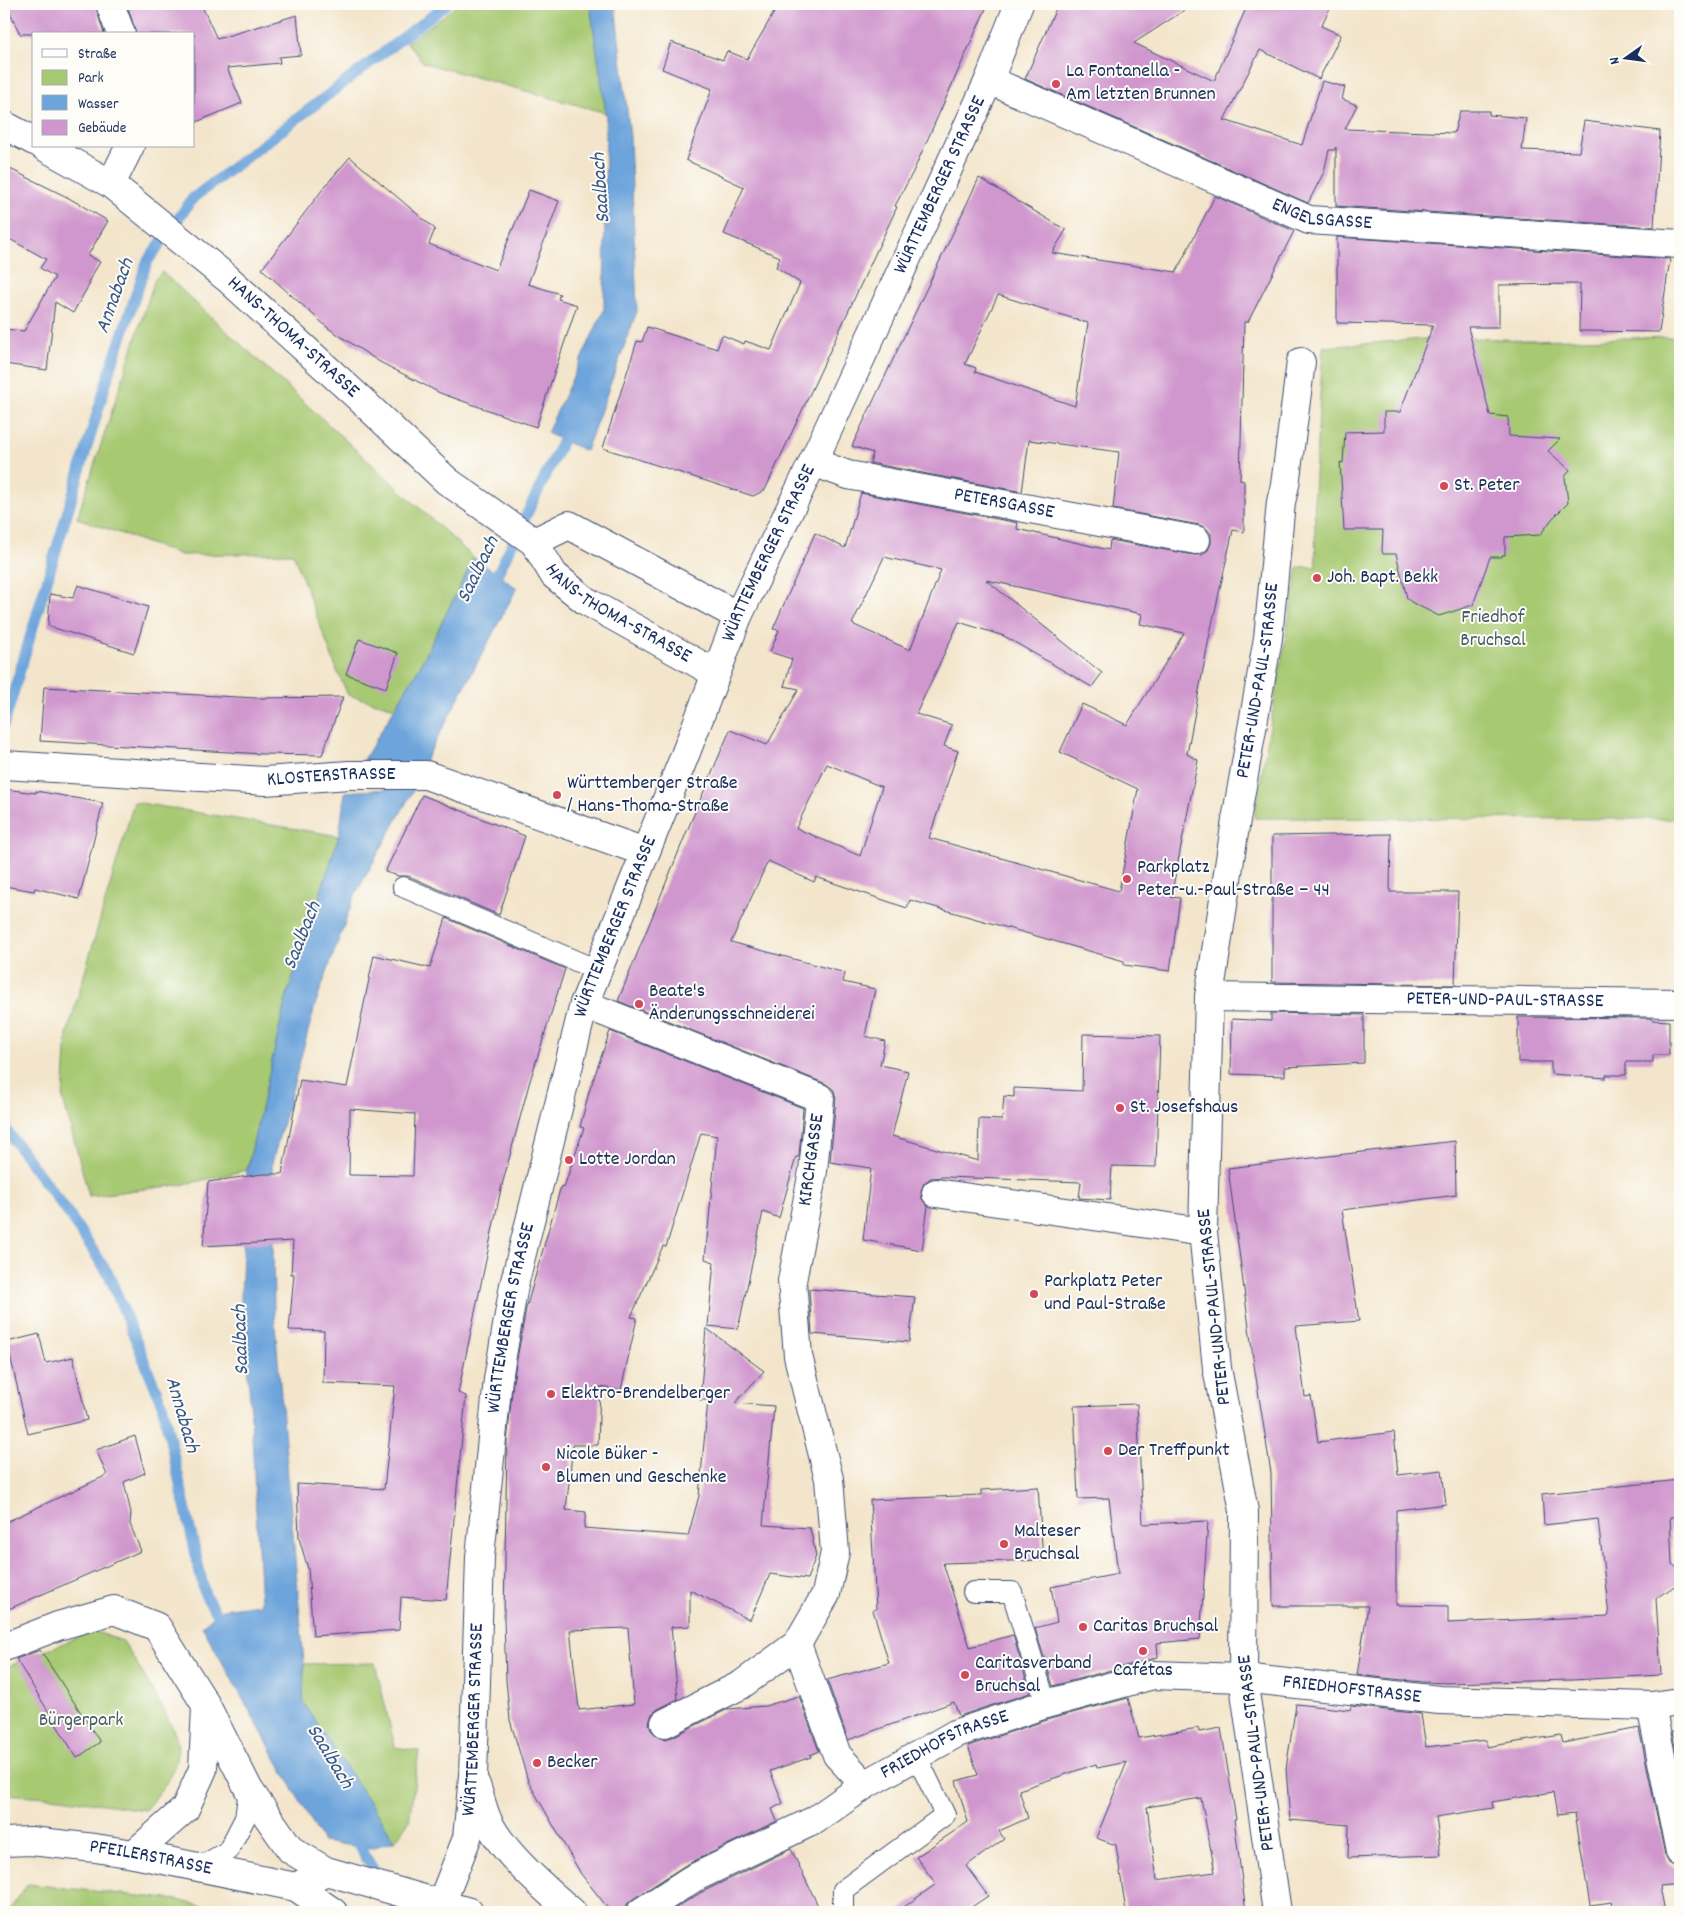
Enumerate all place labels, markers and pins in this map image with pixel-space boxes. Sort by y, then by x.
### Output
place label: La Fontanella - Am letzten Brunnen [1066,58,1216,109]
marker: La Fontanella - Am letzten Brunnen [1050,78,1062,90]
place label: St. Peter [1454,472,1520,500]
marker: St. Peter [1438,480,1450,492]
place label: Joh. Bapt. Bekk [1327,564,1438,592]
marker: Joh. Bapt. Bekk [1311,572,1323,584]
place label: Württemberger Straße / Hans-Thoma-Straße [567,770,738,821]
marker: Württemberger Straße / Hans-Thoma-Straße [551,789,563,801]
place label: Parkplatz Peter-u.-Paul-Straße – 44 [1137,854,1330,905]
marker: Parkplatz Peter-u.-Paul-Straße – 44 [1121,873,1133,885]
place label: Beate's Änderungsschneiderei [649,978,815,1029]
marker: Beate's Änderungsschneiderei [633,998,645,1010]
place label: St. Josefshaus [1130,1094,1239,1122]
marker: St. Josefshaus [1114,1102,1126,1114]
place label: Lotte Jordan [579,1146,676,1174]
marker: Lotte Jordan [563,1154,575,1166]
place label: Parkplatz Peter und Paul-Straße [1044,1268,1166,1319]
marker: Parkplatz Peter und Paul-Straße [1028,1288,1040,1300]
place label: Elektro-Brendelberger [561,1380,731,1408]
marker: Elektro-Brendelberger [545,1388,557,1400]
place label: Der Treffpunkt [1118,1437,1230,1465]
place label: Nicole Büker - Blumen und Geschenke [556,1441,727,1492]
marker: Der Treffpunkt [1102,1445,1114,1457]
marker: Nicole Büker - Blumen und Geschenke [540,1461,552,1473]
place label: Malteser Bruchsal [1014,1518,1081,1569]
marker: Malteser Bruchsal [998,1538,1010,1550]
place label: Caritas Bruchsal [1093,1613,1219,1641]
marker: Caritas Bruchsal [1077,1621,1089,1633]
marker: Cafétas [1137,1645,1149,1657]
place label: Caritasverband Bruchsal [975,1650,1092,1701]
place label: Cafétas [1113,1657,1173,1685]
marker: Caritasverband Bruchsal [959,1669,971,1681]
place label: Becker [547,1749,598,1777]
marker: Becker [531,1757,543,1769]

